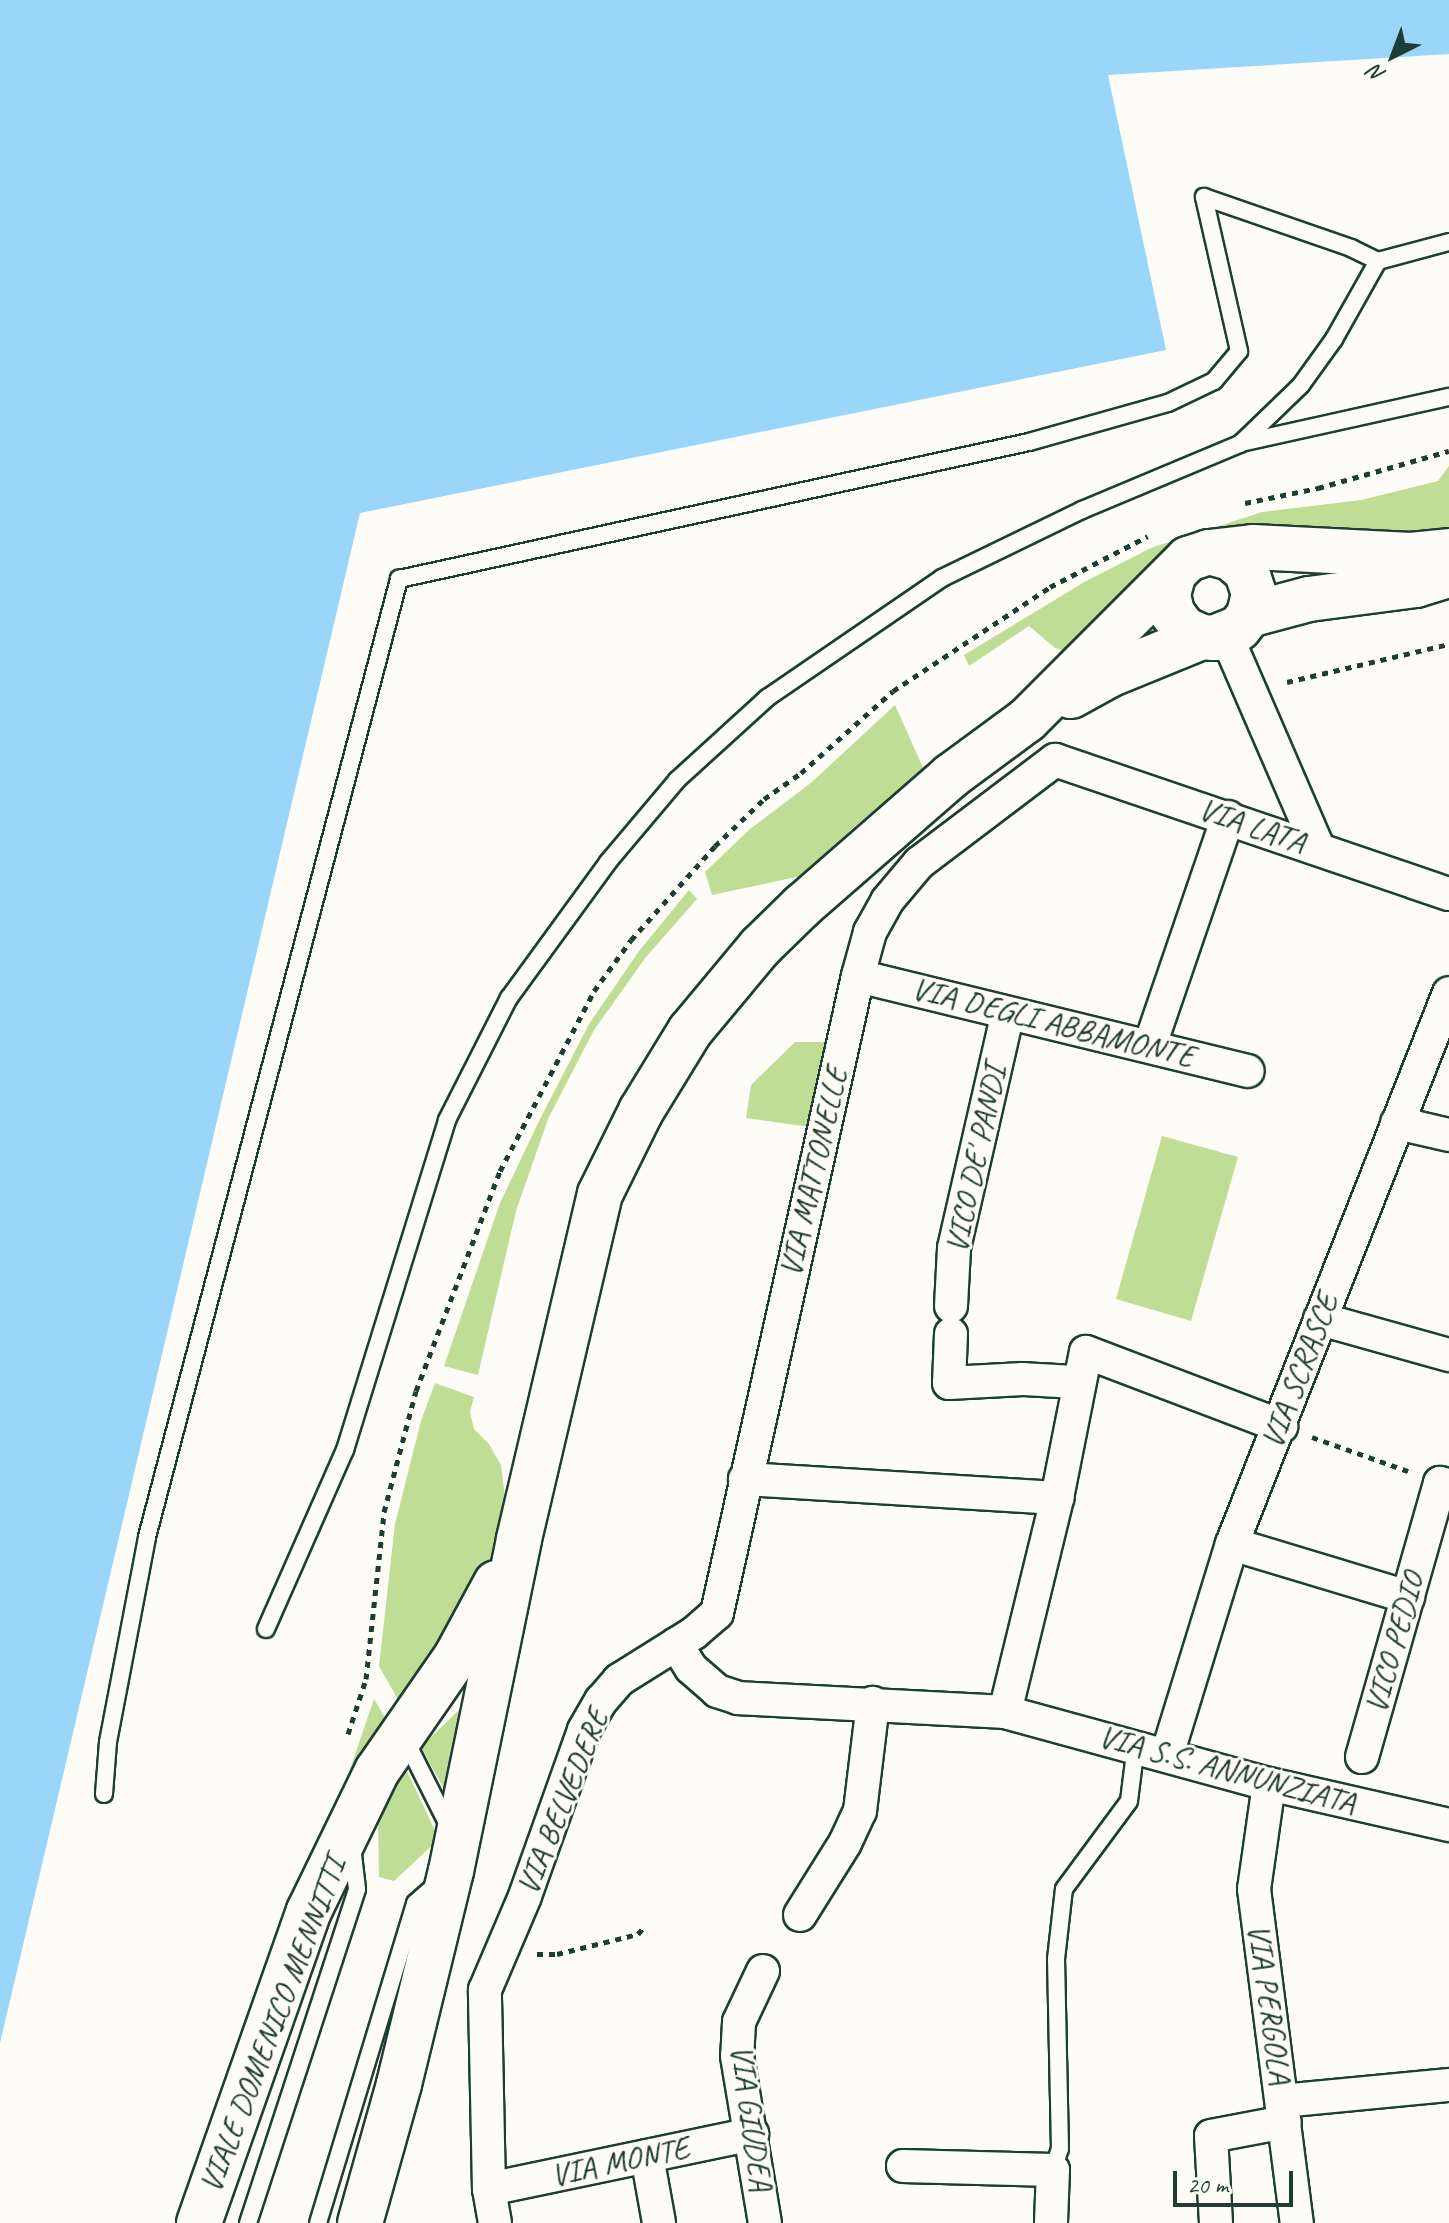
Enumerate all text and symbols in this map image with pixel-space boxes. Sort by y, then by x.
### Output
north arrow [1353,16,1433,96]
text: N [1363,59,1391,89]
street label: VIA LATA [1194,790,1310,862]
street label: VIA DEGLI ABBAMONTE [907,969,1199,1077]
street label: VICO DE' PANDI [937,1061,1015,1257]
street label: VIA MATTONELLE [771,1064,857,1280]
street label: VIA SCRASCE [1253,1289,1347,1453]
street label: VICO PEDIO [1356,1568,1434,1718]
street label: VIA BELVEDERE [508,1703,618,1901]
street label: VIA S.S. ANNUNZIATA [1094,1717,1360,1823]
street label: VIALE DOMENICO MENNITTI [191,1852,355,2198]
street label: VIA PERGOLA [1239,1922,1299,2086]
street label: VIA GIUDEA [722,2043,780,2193]
street label: VIA MONTE [547,2129,693,2195]
scale bar [1177,2155,1297,2205]
text: 20 m [1187,2170,1228,2200]

